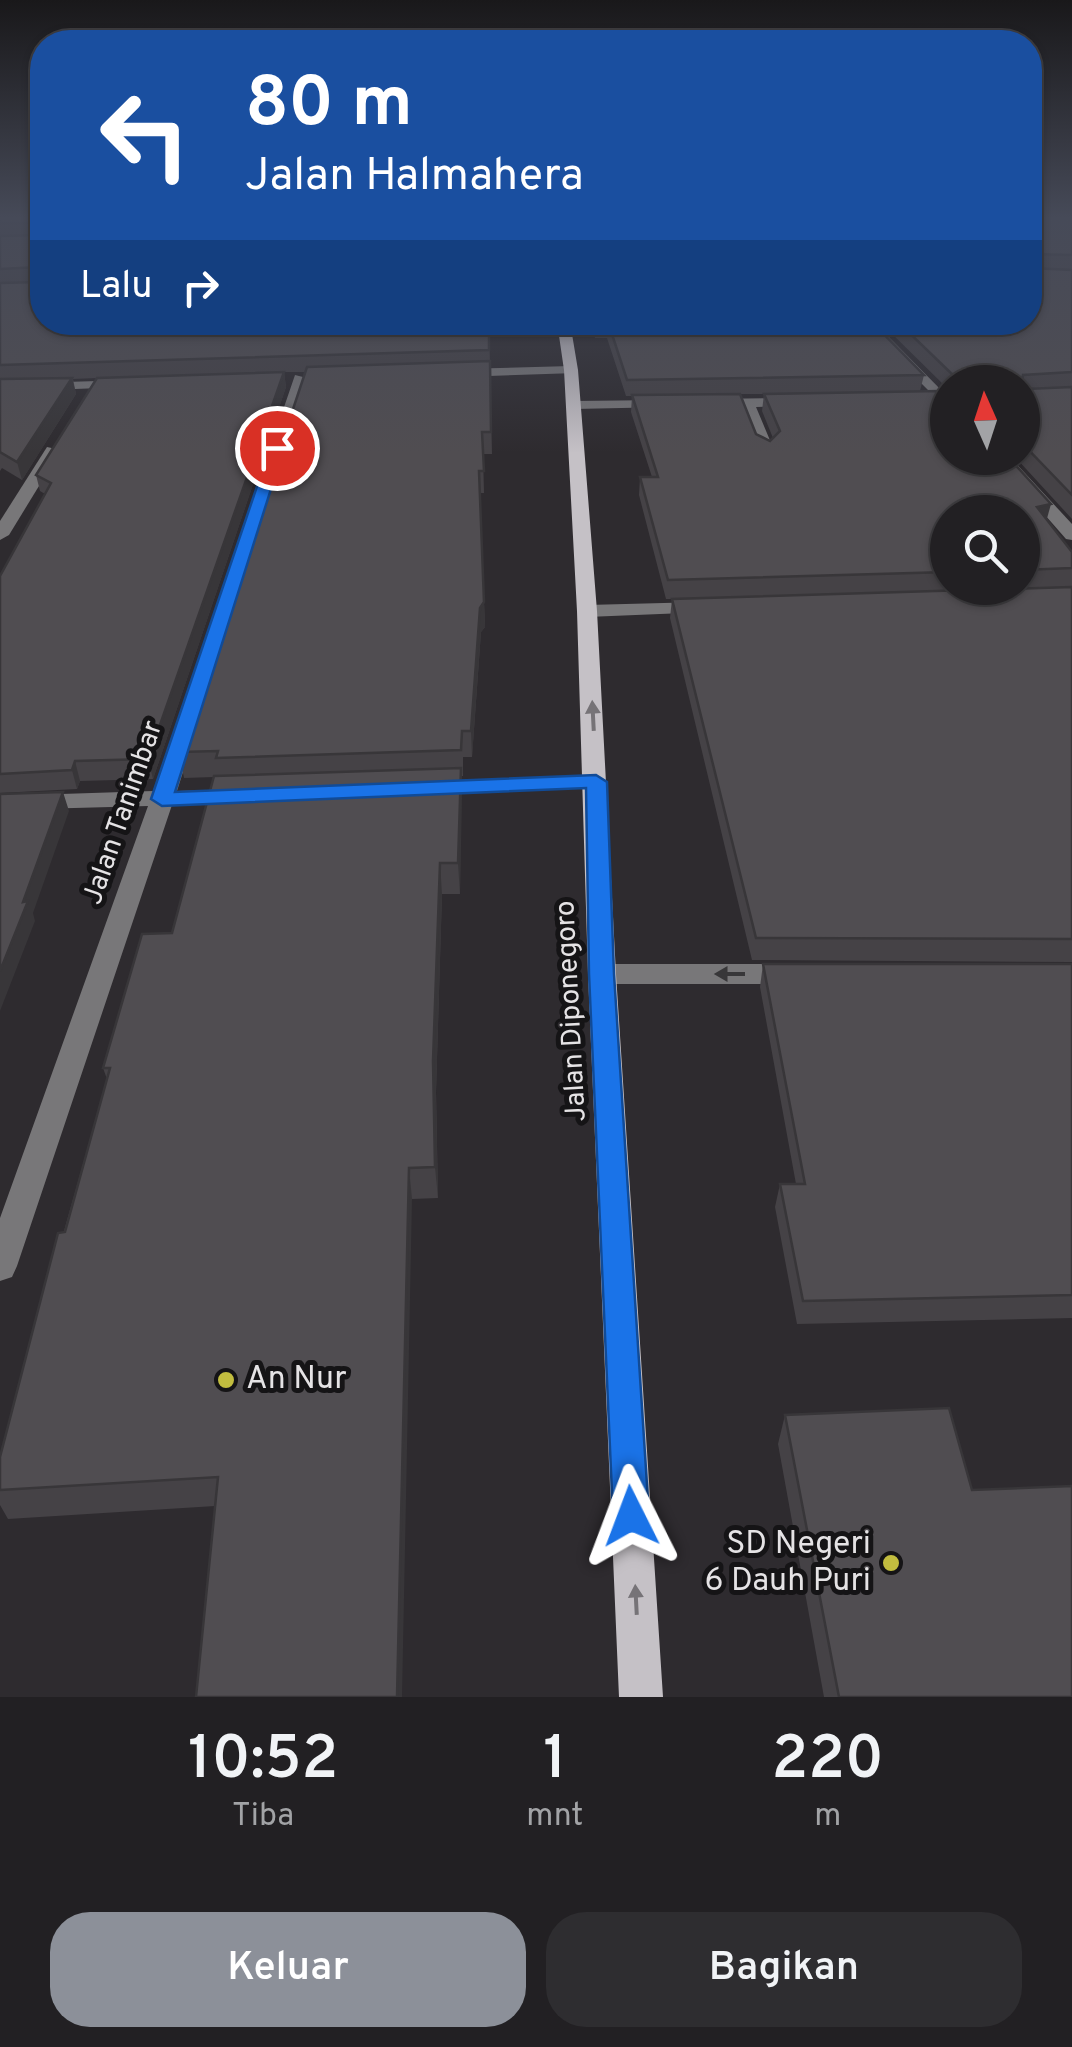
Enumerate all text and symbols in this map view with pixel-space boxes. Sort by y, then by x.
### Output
text: 80 m [245,62,413,151]
icon: left [80,70,210,200]
text: Jalan Halmahera [245,149,584,206]
icon: right [173,260,228,315]
text: Lalu [80,263,153,312]
north arrow [930,365,1040,475]
map controls [930,365,1040,605]
pin [235,406,320,491]
icon: arrive [250,421,305,476]
button: search [930,495,1040,605]
one-way arrow [585,699,601,731]
street label: Jalan Tanimbar [76,716,172,910]
street label: Jalan Diponegoro [548,899,596,1123]
one-way arrow [713,966,745,982]
place label: An Nur [246,1360,347,1400]
marker: An Nur [215,1369,237,1391]
position arrow [579,1464,683,1568]
place label: SD Negeri 6 Dauh Puri [704,1525,871,1602]
marker: SD Negeri 6 Dauh Puri [880,1552,902,1574]
one-way arrow [628,1583,644,1615]
text: 10:52 [188,1724,338,1800]
text: 1 [543,1724,567,1800]
text: 220 [771,1724,884,1800]
text: Tiba [232,1797,294,1837]
text: mnt [526,1797,583,1837]
text: m [814,1797,841,1837]
button: Keluar [50,1912,526,2027]
button: Bagikan [546,1912,1022,2027]

